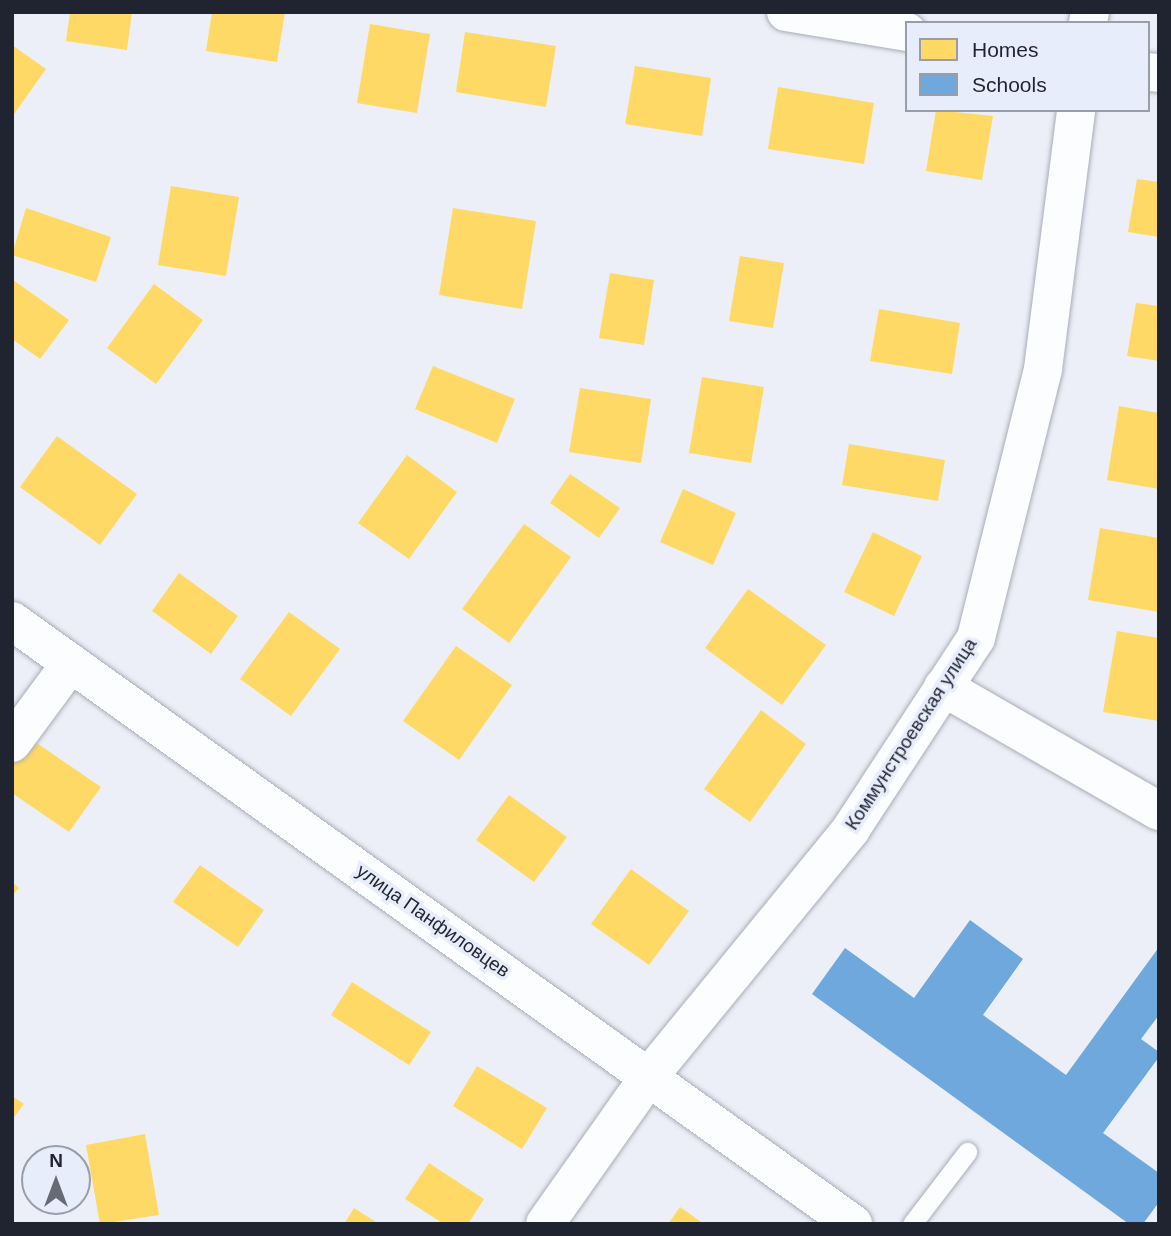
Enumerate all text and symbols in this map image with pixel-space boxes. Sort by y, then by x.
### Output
legend [905,21,1150,112]
text: Homes [972,38,1039,61]
text: Schools [972,73,1047,96]
street label: Коммунстроевская улица [840,634,982,834]
street label: улица Панфиловцев [352,860,514,982]
north arrow [21,1145,91,1215]
text: N [49,1150,63,1171]

